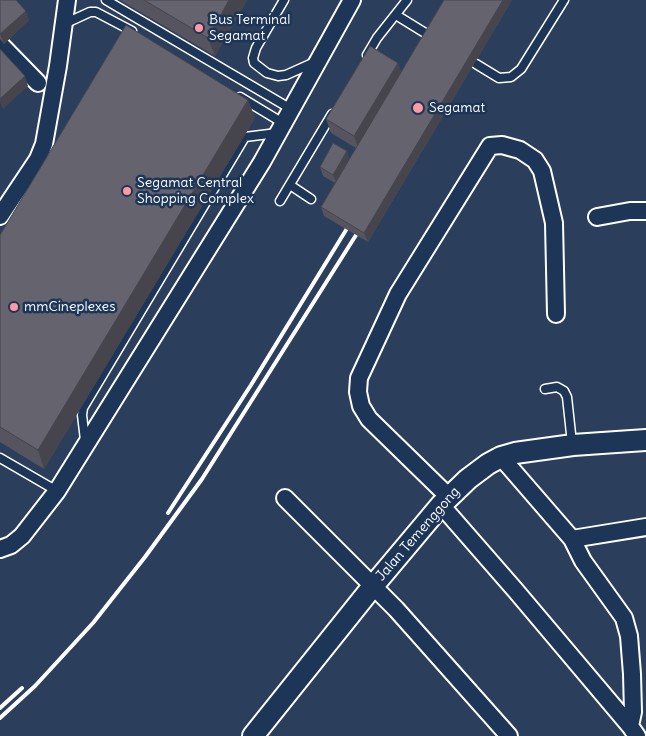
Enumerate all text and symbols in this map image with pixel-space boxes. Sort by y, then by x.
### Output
place label: Bus Terminal Segamat [209,12,290,44]
marker: Bus Terminal Segamat [193,22,205,34]
place label: Segamat [429,100,485,116]
marker: Segamat [411,101,425,115]
place label: Segamat Central Shopping Complex [137,175,254,208]
marker: Segamat Central Shopping Complex [121,185,133,197]
place label: mmCineplexes [24,299,116,315]
marker: mmCineplexes [8,301,20,313]
street label: Jalan Temenggong [373,484,463,584]

